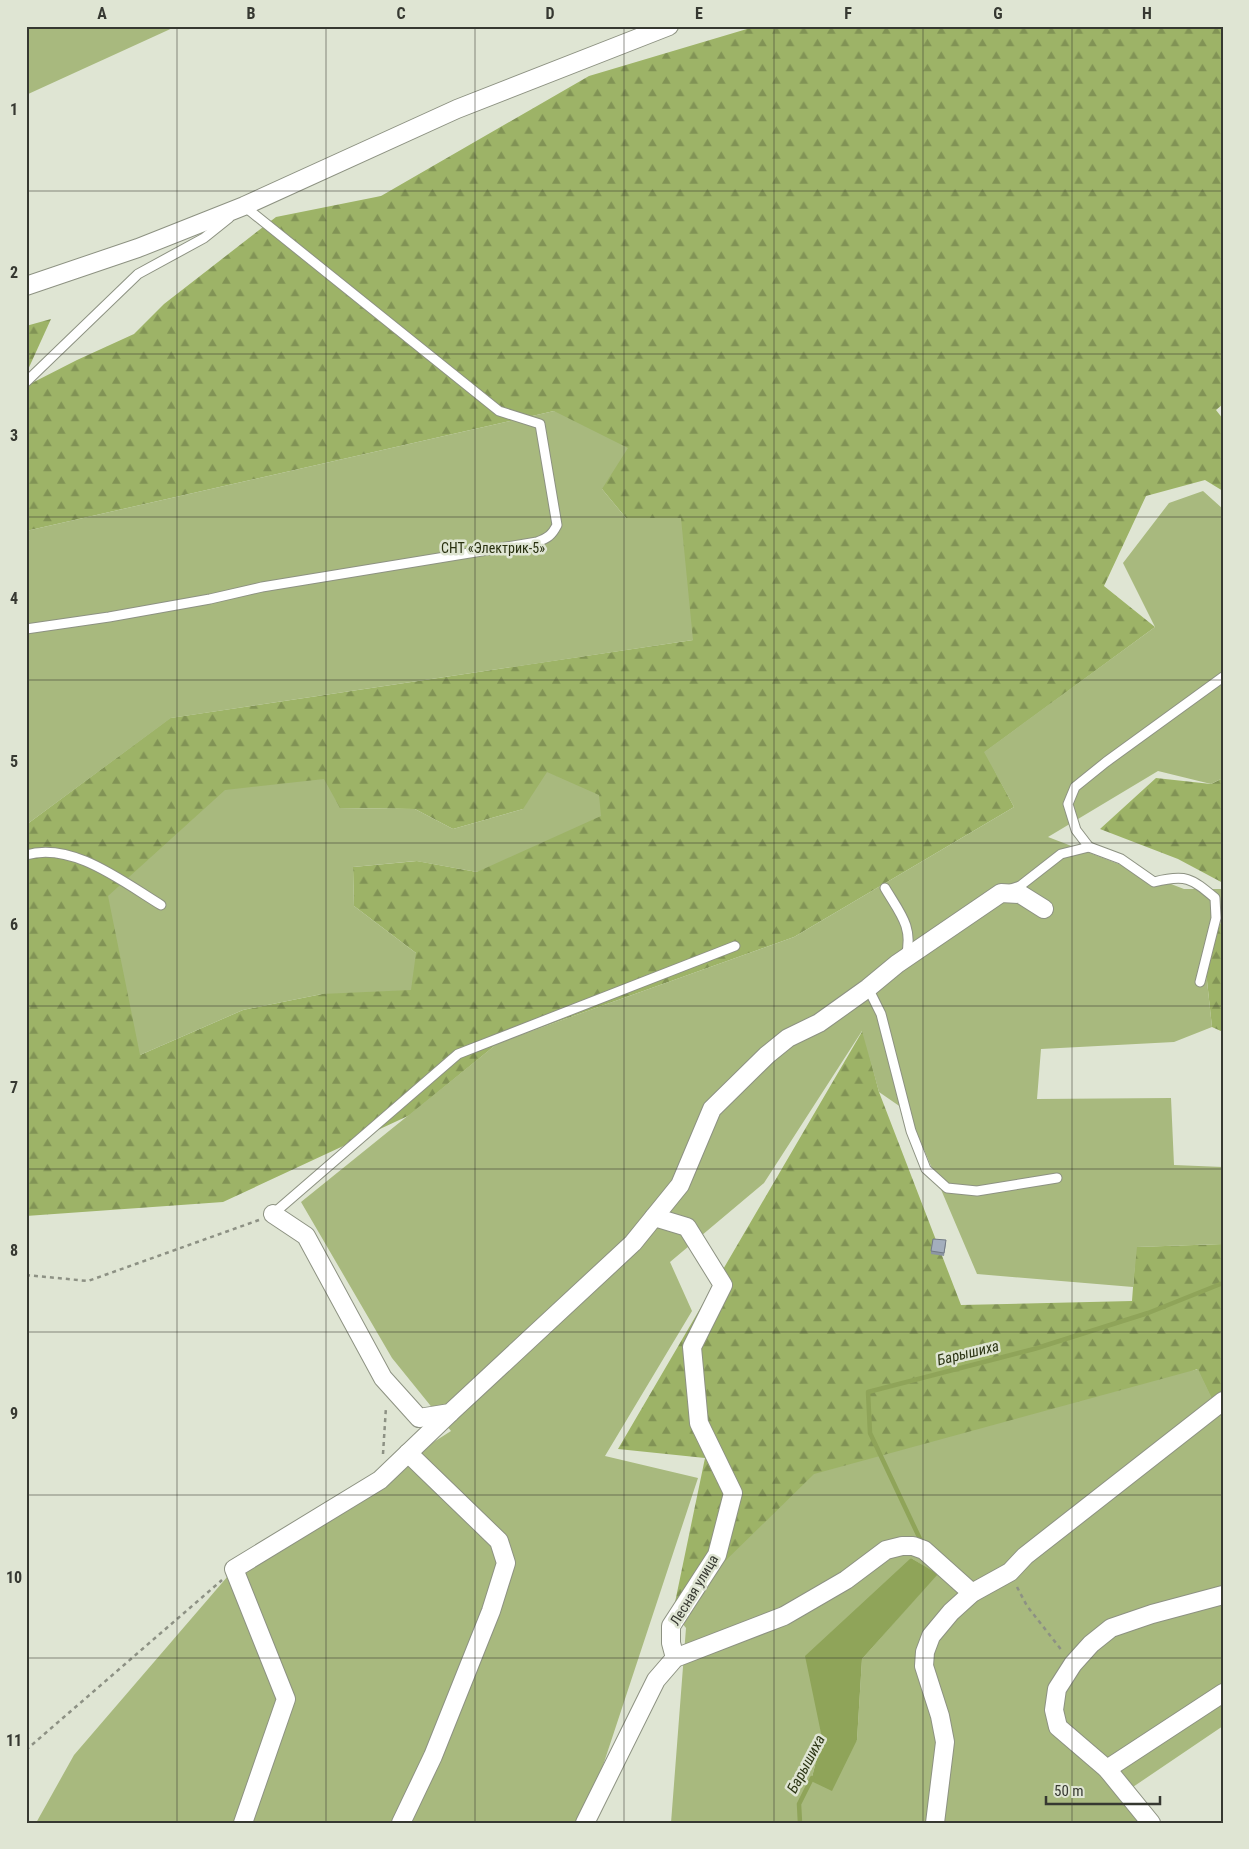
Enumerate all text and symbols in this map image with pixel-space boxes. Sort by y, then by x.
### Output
text: A [97,4,107,23]
text: B [247,4,256,23]
text: C [396,4,406,23]
text: D [545,4,555,23]
text: E [695,4,703,23]
text: F [844,4,852,23]
text: G [993,4,1003,23]
text: H [1142,4,1152,23]
text: 1 [10,100,18,119]
text: 2 [10,263,18,282]
text: 3 [10,426,18,445]
park label: СНТ «Электрик-5» [441,540,545,556]
text: 4 [10,589,18,608]
text: 5 [10,752,18,771]
text: 6 [10,915,18,934]
text: 7 [10,1078,18,1097]
text: 8 [10,1241,18,1260]
water label: Барышиха [935,1337,1001,1369]
text: 9 [10,1404,18,1423]
street label: Лесная улица [667,1552,721,1628]
text: 10 [6,1568,22,1587]
text: 11 [6,1731,22,1750]
water label: Барышиха [783,1732,829,1796]
scale bar [1046,1774,1160,1806]
text: 50 m [1054,1782,1084,1800]

